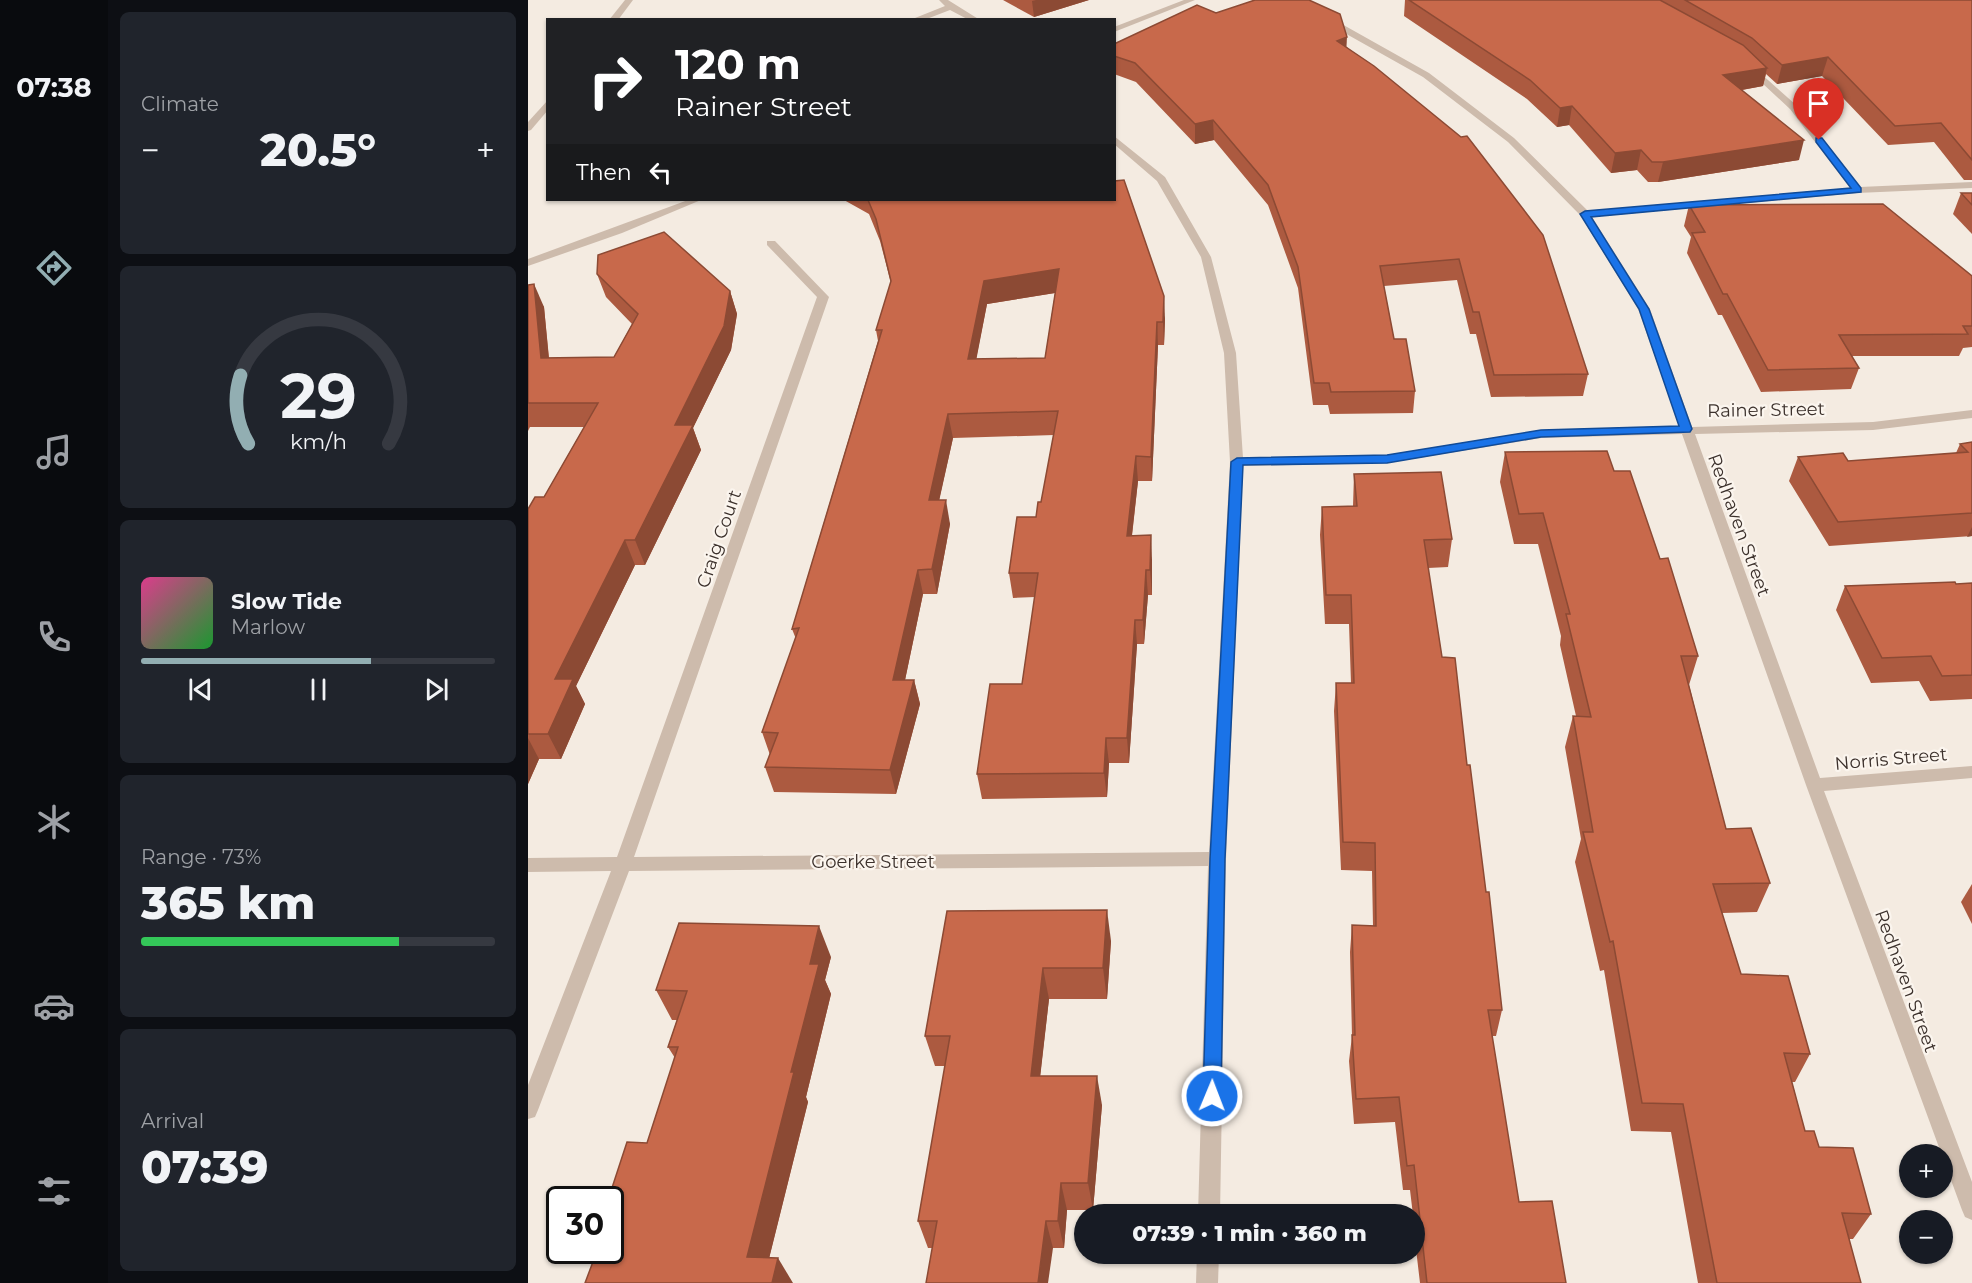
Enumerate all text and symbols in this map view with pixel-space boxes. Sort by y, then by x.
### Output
text: 120 m [675,38,801,90]
icon: right [576,42,654,120]
text: 07:38 [16,71,92,104]
pin [1793,78,1844,140]
icon: arrive [1802,87,1835,120]
text: Rainer Street [675,90,852,123]
text: Climate [141,92,219,116]
text: 20.5° [260,122,376,177]
text: − [141,130,160,170]
text: + [476,130,495,170]
icon: left [644,156,677,189]
text: Then [576,159,632,186]
icon: directions [33,247,75,289]
text: 29 [280,358,356,434]
street label: Rainer Street [1707,398,1825,422]
text: km/h [289,429,347,455]
icon: music [33,431,75,473]
street label: Redhaven Street [1703,451,1775,599]
street label: Craig Court [692,487,746,591]
text: Slow Tide [231,588,342,615]
text: Marlow [231,615,305,639]
icon: phone [33,616,75,658]
icon: previous [184,673,217,706]
icon: pause [302,673,335,706]
icon: next [420,673,453,706]
street label: Norris Street [1834,743,1948,775]
icon: climate [33,801,75,843]
text: Range · 73% [141,845,261,869]
street label: Goerke Street [811,851,935,873]
text: 365 km [141,875,315,930]
street label: Redhaven Street [1870,907,1942,1055]
icon: car [33,985,75,1027]
position arrow [1180,1064,1244,1128]
text: Arrival [141,1109,204,1133]
text: 07:39 [141,1139,268,1194]
map controls [1899,1144,1953,1264]
button: + [1899,1144,1953,1198]
icon: filters [33,1170,75,1212]
speed limit sign: 30 [546,1186,624,1264]
button: − [1899,1210,1953,1264]
text: 07:39 · 1 min · 360 m [1132,1220,1367,1247]

